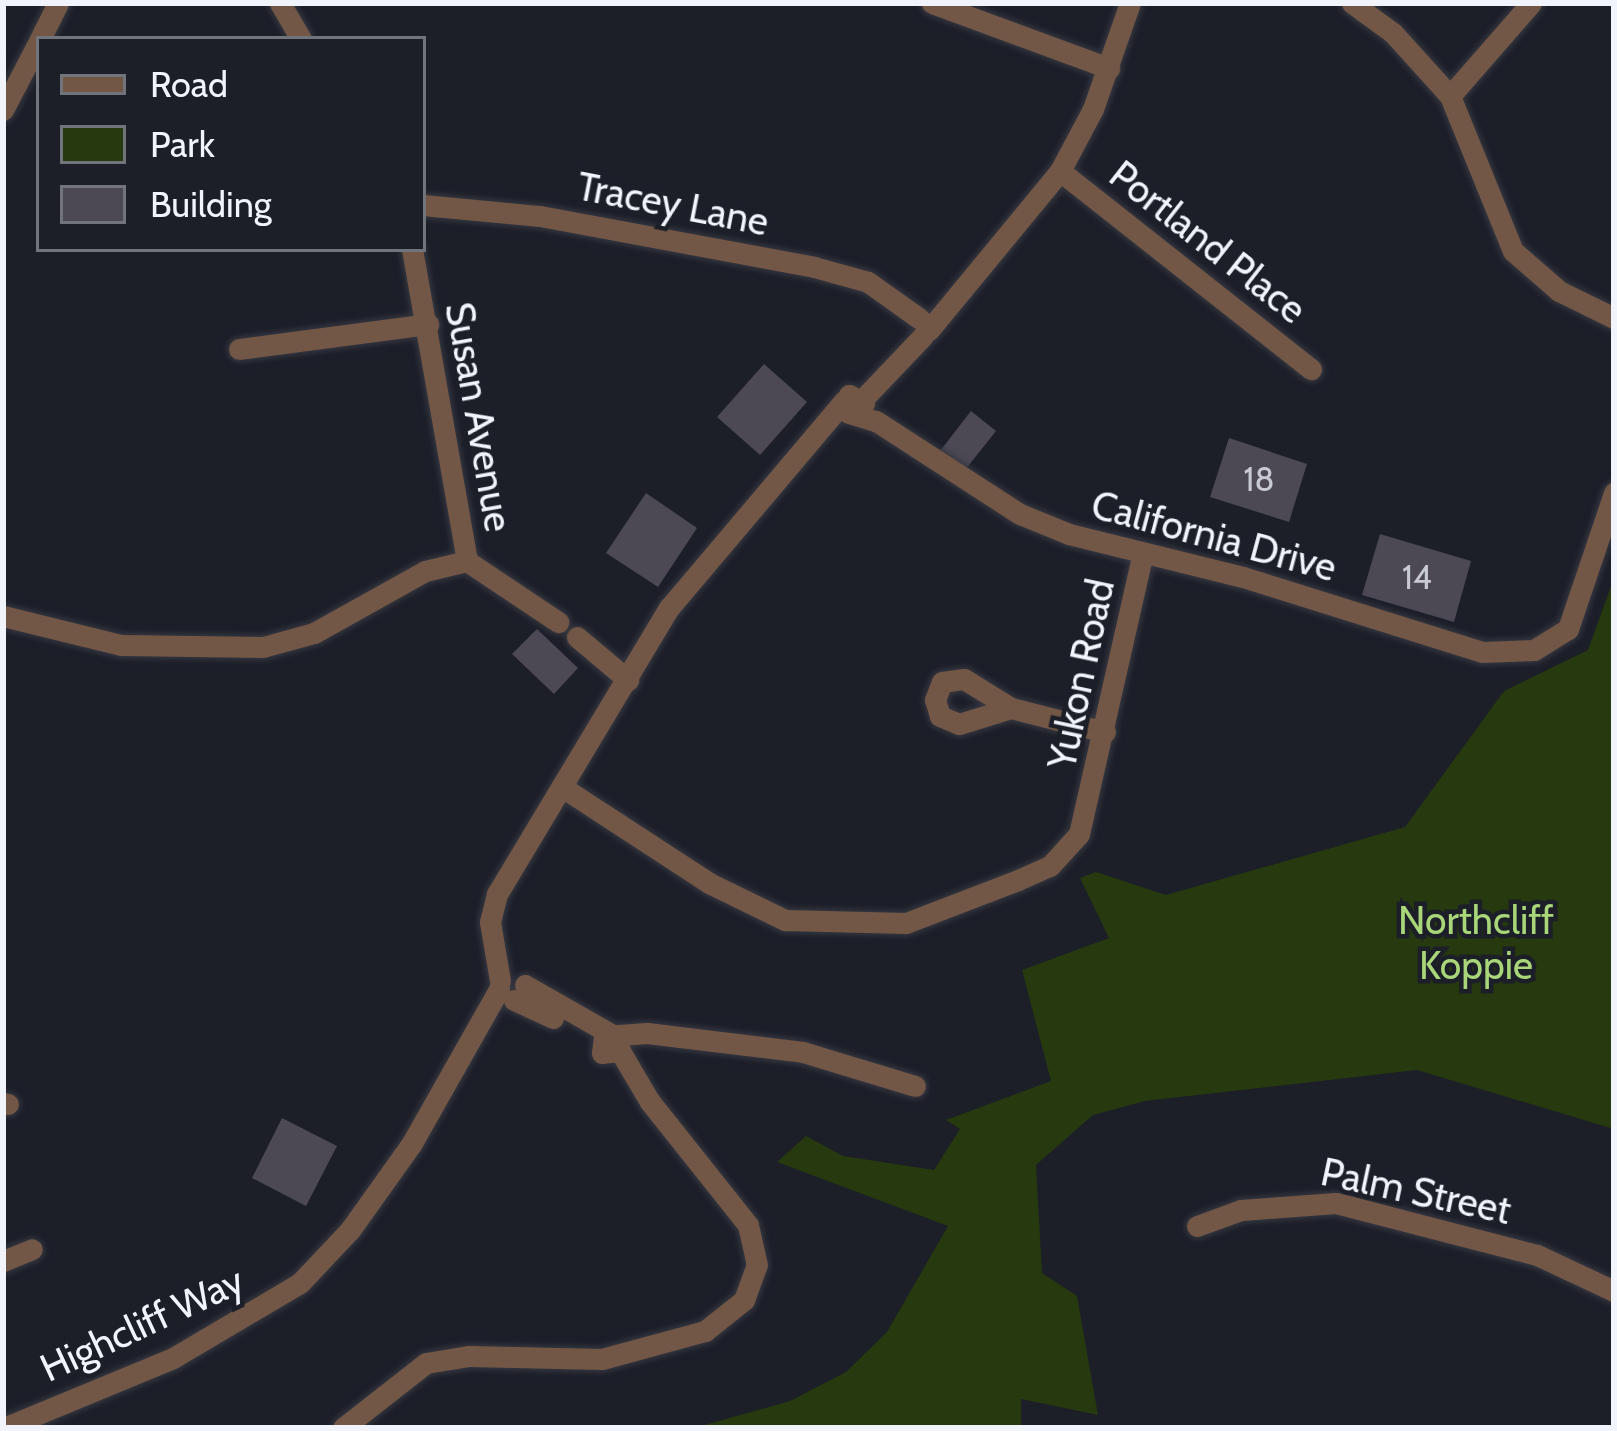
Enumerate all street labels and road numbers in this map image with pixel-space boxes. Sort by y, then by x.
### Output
street label: Portland Place [1100,151,1316,333]
street label: Tracey Lane [573,163,773,245]
street label: Susan Avenue [436,299,522,535]
street label: California Drive [1086,481,1342,591]
street label: Yukon Road [1038,575,1124,773]
street label: Palm Street [1317,1148,1515,1234]
street label: Highcliff Way [33,1257,251,1391]

